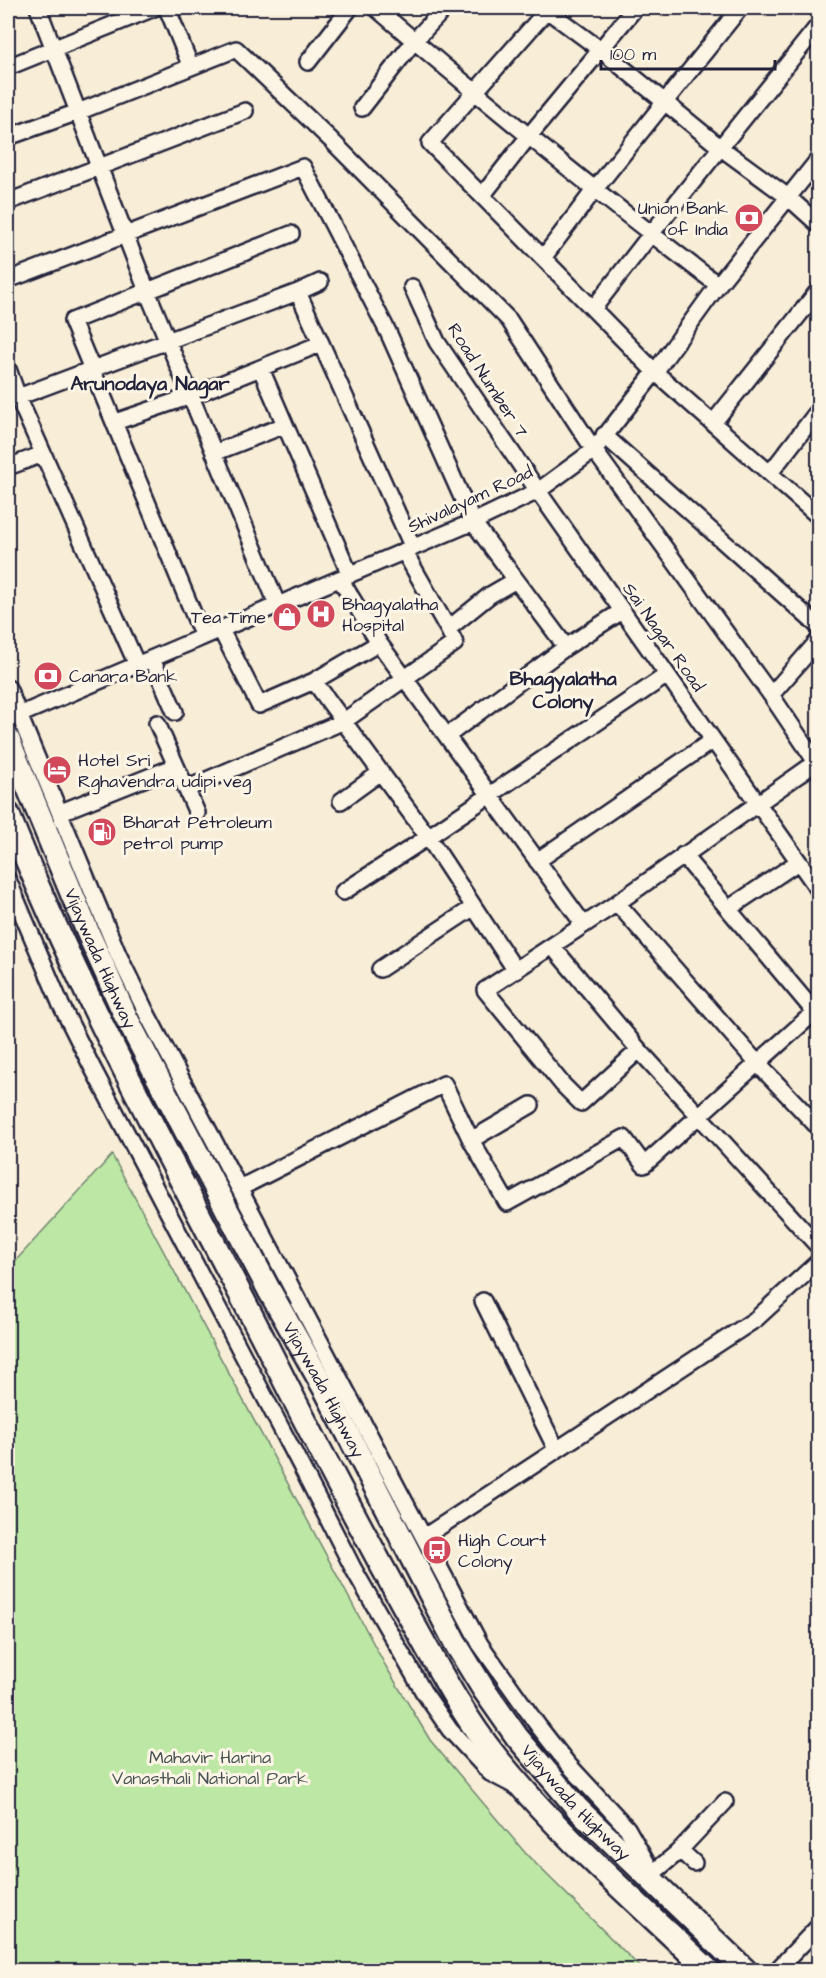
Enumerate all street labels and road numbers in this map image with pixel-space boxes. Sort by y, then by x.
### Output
street label: Road Number 7 [441,319,534,442]
street label: Shivalayam Road [404,460,537,540]
street label: Sai Nagar Road [616,578,711,697]
street label: Vijaywada Highway [58,885,142,1034]
street label: Vijaywada Highway [276,1317,370,1463]
street label: Vijaywada Highway [515,1739,636,1867]

